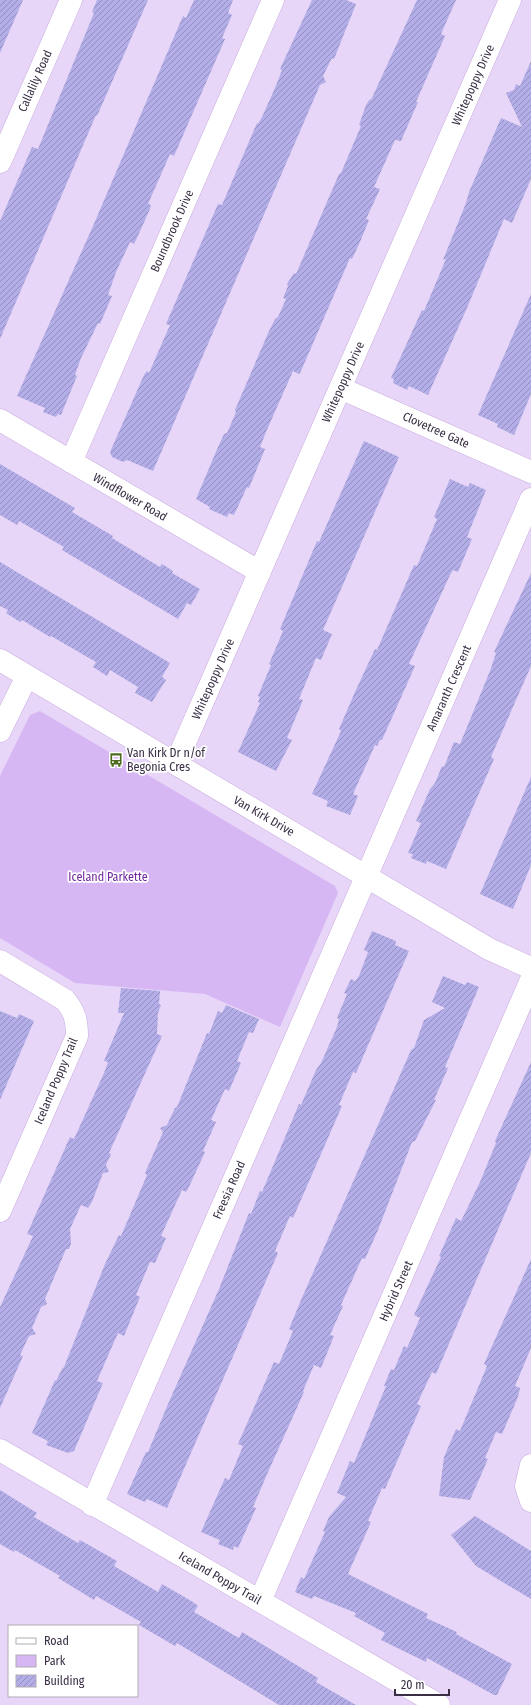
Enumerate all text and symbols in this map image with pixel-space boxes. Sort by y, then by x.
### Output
street label: Whitepoppy Drive [449,42,497,128]
street label: Callalily Road [15,48,55,114]
street label: Boundbrook Drive [148,188,196,274]
street label: Whitepoppy Drive [319,339,367,425]
street label: Clovetree Gate [401,409,472,451]
street label: Windflower Road [90,470,170,524]
street label: Whitepoppy Drive [189,636,237,722]
street label: Amaranth Crescent [424,643,474,733]
place label: Van Kirk Dr n/of Begonia Cres [127,746,206,774]
bus stop icon: Van Kirk Dr n/of Begonia Cres [108,752,124,768]
street label: Van Kirk Drive [231,793,297,839]
park label: Iceland Parkette [68,870,148,884]
street label: Iceland Poppy Trail [31,1036,81,1126]
street label: Freesia Road [210,1159,248,1221]
street label: Hybrid Street [376,1258,416,1324]
street label: Iceland Poppy Trail [176,1549,264,1607]
legend [8,1625,138,1697]
text: Road [44,1634,69,1648]
text: Park [44,1654,66,1668]
scale bar [395,1671,449,1697]
text: Building [44,1674,85,1688]
text: 20 m [401,1678,425,1692]

